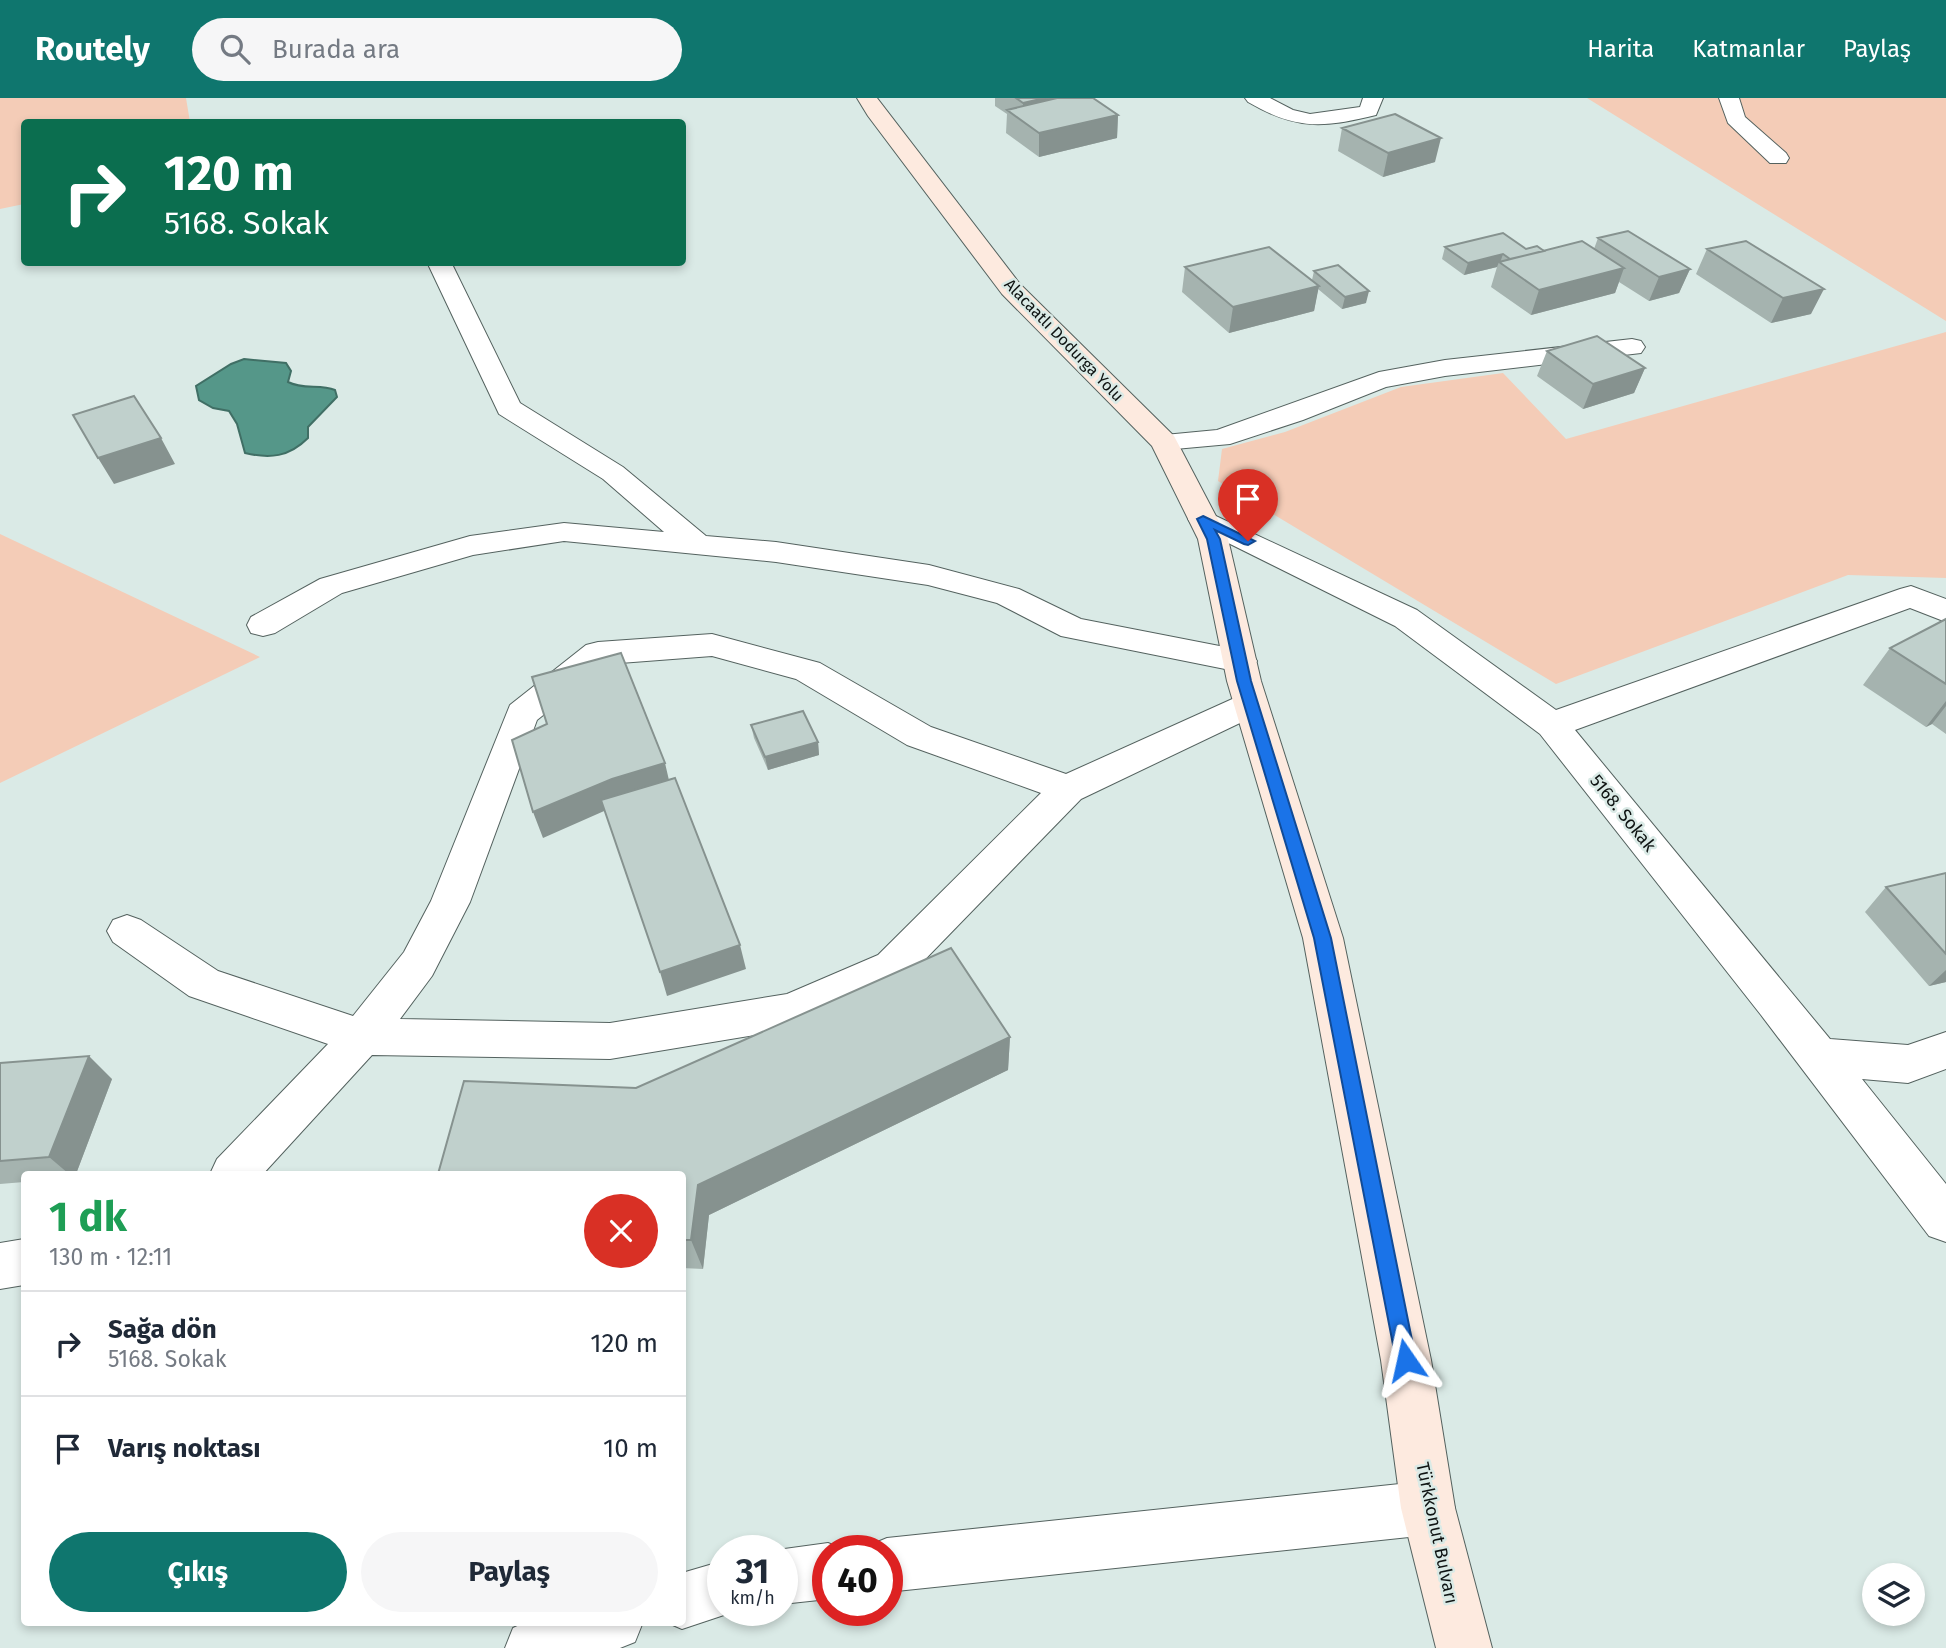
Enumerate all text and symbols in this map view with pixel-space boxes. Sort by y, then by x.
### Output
search box [192,18,682,81]
text: Routely [35,29,150,69]
icon: search [216,30,254,68]
text: Burada ara [272,34,400,65]
text: Harita [1587,35,1654,63]
text: Katmanlar [1692,35,1805,63]
text: Paylaş [1843,35,1911,63]
text: 120 m [164,144,294,203]
icon: right [49,147,140,238]
text: 5168. Sokak [164,204,329,242]
street label: Alacaatlı Dodurga Yolu [1001,275,1127,405]
pin [1218,469,1278,541]
icon: arrive [1229,480,1267,518]
street label: 5168. Sokak [1585,770,1661,857]
text: 1 dk [49,1192,127,1242]
button: close [584,1194,658,1268]
text: 130 m · 12:11 [49,1243,172,1271]
text: Sağa dön [108,1314,217,1345]
position arrow [1369,1323,1443,1397]
icon: right [49,1325,87,1363]
text: 120 m [590,1328,658,1359]
text: 5168. Sokak [108,1345,227,1373]
icon: arrive [49,1430,87,1468]
text: Varış noktası [108,1433,261,1464]
text: 10 m [603,1433,658,1464]
street label: Türkkonut Bulvarı [1411,1460,1463,1606]
button: Çıkış [49,1532,347,1612]
button: Paylaş [361,1532,658,1612]
speed limit sign: 40 [812,1535,903,1626]
text: 31 [736,1550,769,1592]
map controls [1862,1563,1925,1626]
button: layers [1862,1563,1925,1626]
text: km/h [730,1587,775,1609]

